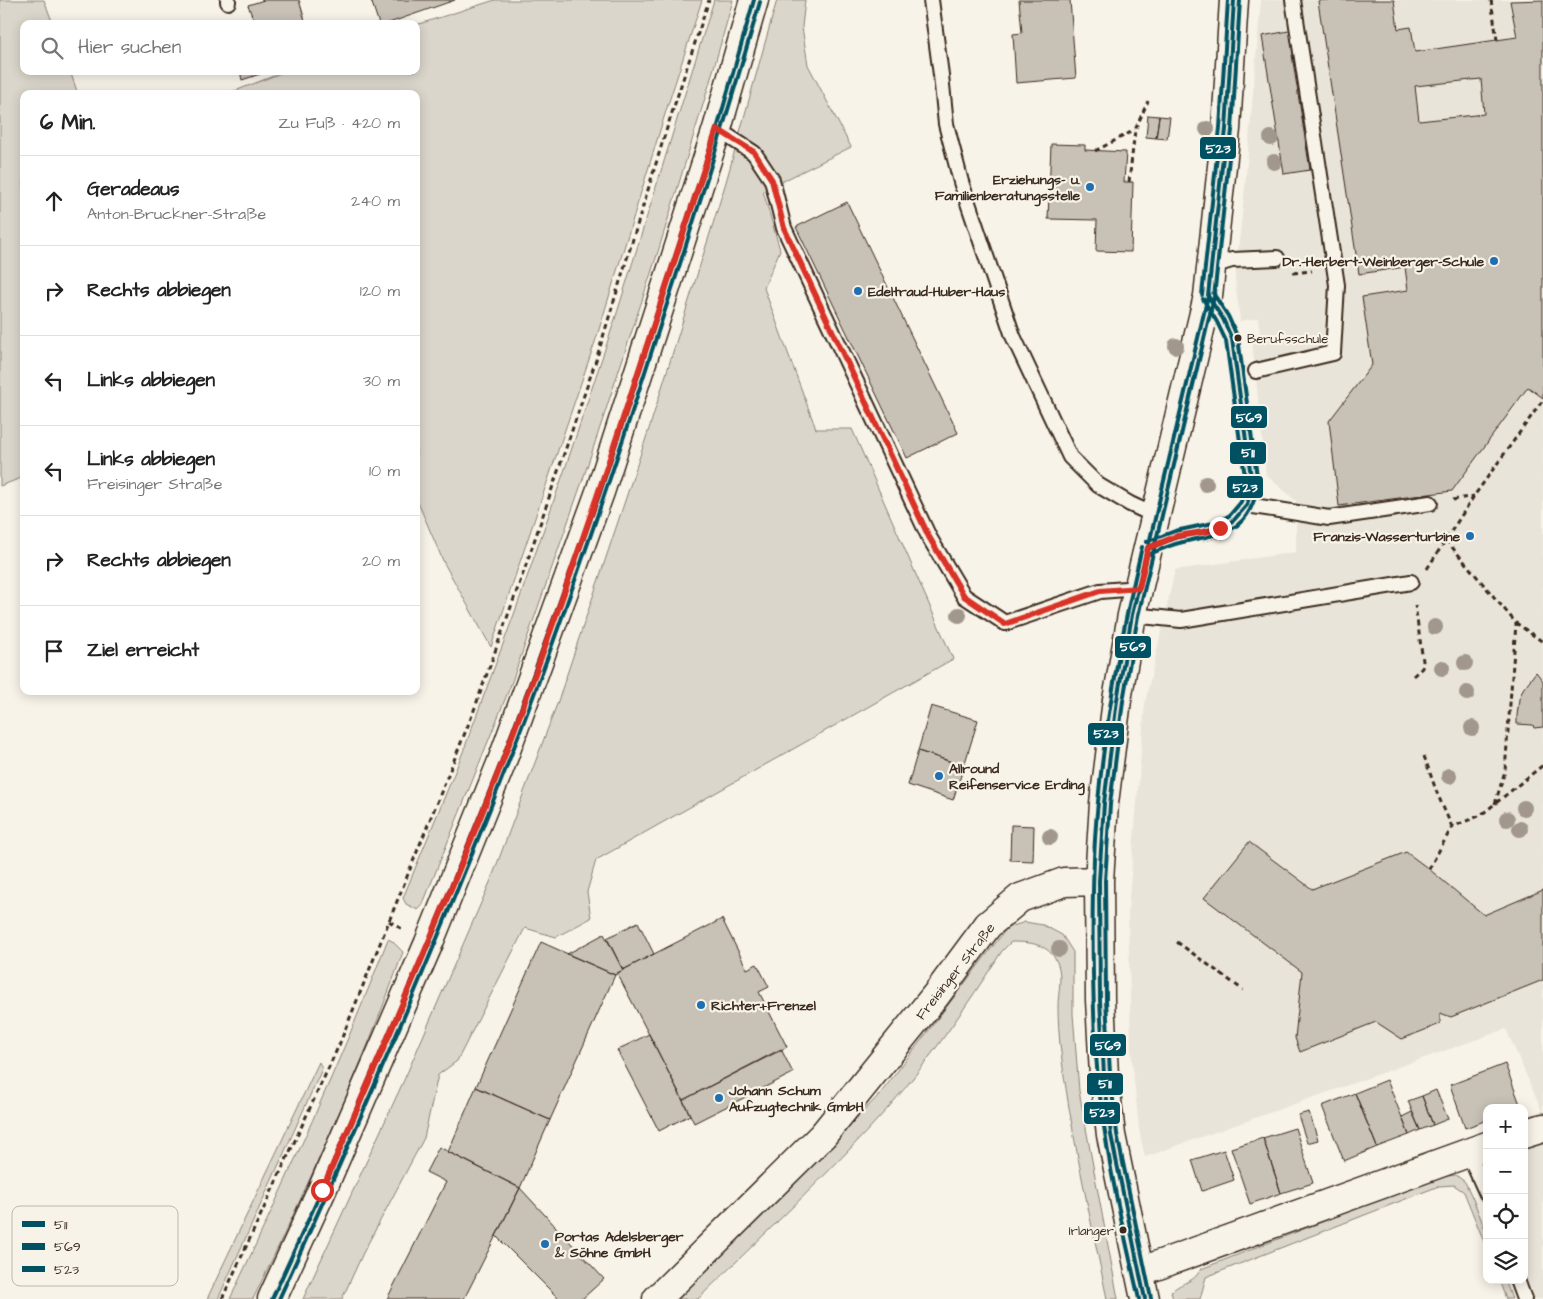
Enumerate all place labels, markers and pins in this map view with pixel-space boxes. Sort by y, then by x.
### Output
place label: Erziehungs- u. Familienberatungsstelle [935,170,1080,207]
marker: Erziehungs- u. Familienberatungsstelle [1084,181,1096,193]
place label: Dr.-Herbert-Weinberger-Schule [1282,252,1484,273]
marker: Dr.-Herbert-Weinberger-Schule [1488,255,1500,267]
place label: Edeltraud-Huber-Haus [868,282,1005,302]
marker: Edeltraud-Huber-Haus [852,285,864,297]
place label: Berufsschule [1247,330,1328,348]
marker: Berufsschule [1233,333,1243,343]
place label: Franzis-Wasserturbine [1313,527,1460,547]
marker: Franzis-Wasserturbine [1464,530,1476,542]
place label: Allround Reifenservice Erding [949,759,1086,796]
marker: Allround Reifenservice Erding [933,770,945,782]
place label: Richter+Frenzel [711,996,817,1016]
marker: Richter+Frenzel [695,999,707,1011]
place label: Johann Schum Aufzugtechnik GmbH [728,1081,864,1118]
marker: Johann Schum Aufzugtechnik GmbH [713,1092,725,1104]
place label: Irlanger [1069,1222,1114,1241]
marker: Irlanger [1118,1225,1128,1235]
place label: Portas Adelsberger & Söhne GmbH [554,1227,684,1263]
marker: Portas Adelsberger & Söhne GmbH [539,1238,551,1250]

